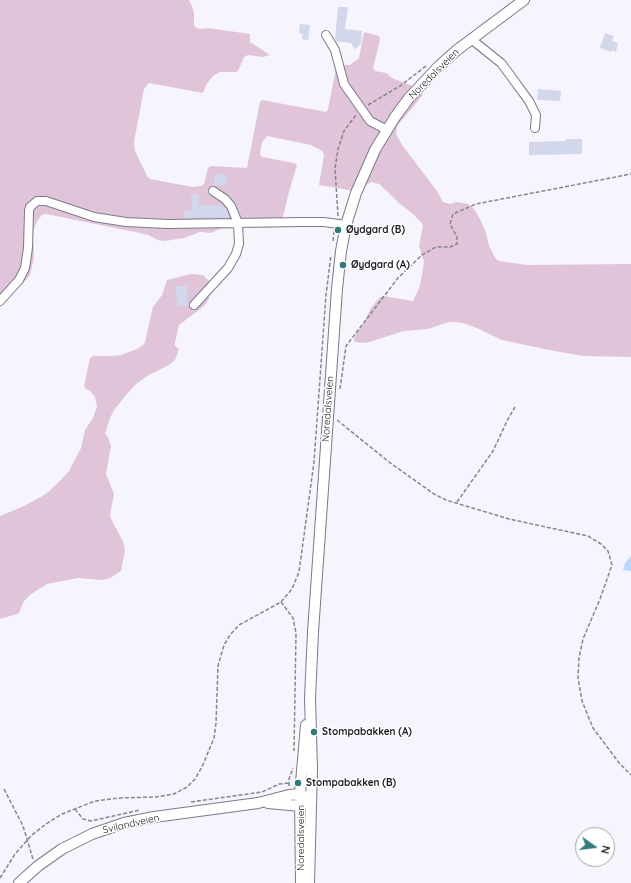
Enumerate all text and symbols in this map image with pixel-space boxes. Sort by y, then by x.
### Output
street label: Noredalsveien [406,46,462,102]
place label: Øydgard (B) [346,224,405,236]
marker: Øydgard (B) [333,225,343,235]
place label: Øydgard (A) [351,259,410,271]
marker: Øydgard (A) [338,260,348,270]
street label: Noredalsveien [320,376,336,442]
place label: Stompabakken (A) [322,726,412,738]
marker: Stompabakken (A) [309,727,319,737]
place label: Stompabakken (B) [306,777,396,789]
marker: Stompabakken (B) [293,778,303,788]
street label: Noredalsveien [295,805,307,871]
street label: Svilandveien [102,812,160,836]
north arrow [575,827,615,867]
text: N [598,844,613,855]

